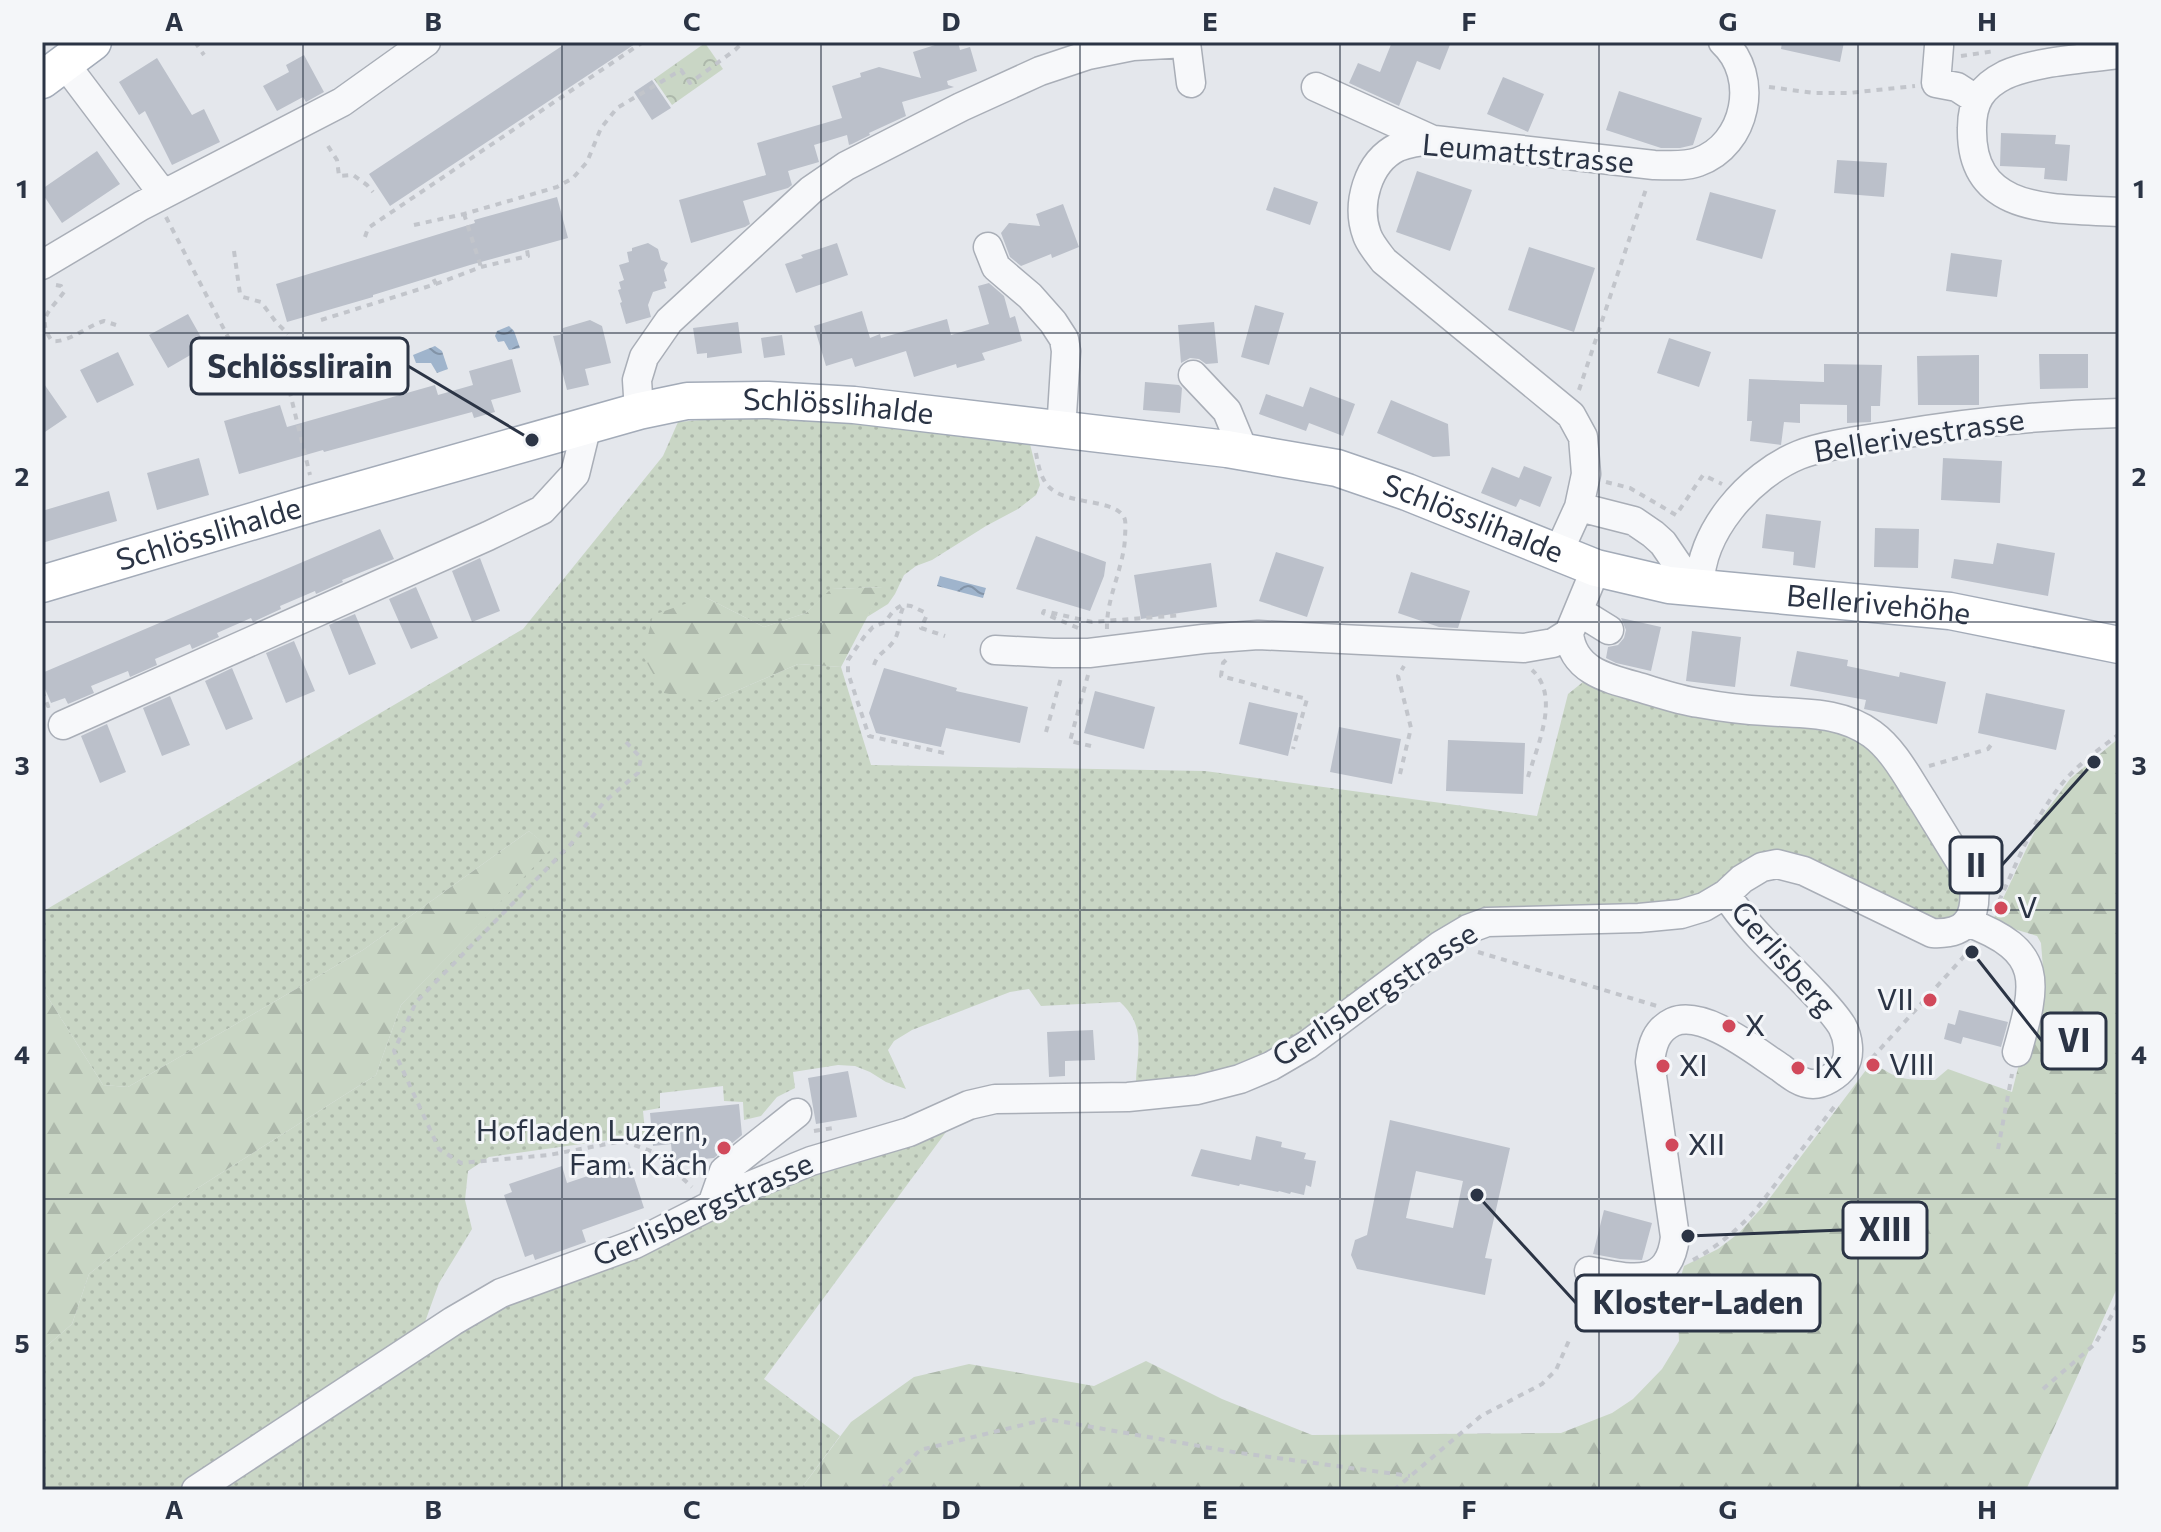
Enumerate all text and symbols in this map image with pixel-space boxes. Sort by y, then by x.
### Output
text: A [165,5,184,36]
text: B [424,5,442,36]
text: C [683,5,701,36]
text: D [941,5,961,36]
text: E [1202,5,1218,36]
text: F [1461,5,1477,36]
text: G [1719,5,1737,36]
text: H [1977,5,1997,36]
street label: Leumattstrasse [1421,124,1636,179]
text: 1 [16,172,28,203]
text: 1 [2133,172,2145,203]
callout: Schlösslirain [191,338,408,394]
text: Schlösslirain [207,345,393,385]
street label: Schlösslihalde [743,379,936,430]
street label: Bellerivestrasse [1811,399,2027,468]
text: 2 [15,460,29,491]
text: 2 [2132,460,2146,491]
street label: Schlösslihalde [1379,464,1569,569]
street label: Schlösslihalde [111,487,305,577]
street label: Bellerivehöhe [1785,575,1974,631]
text: 3 [14,749,30,780]
text: 3 [2131,749,2147,780]
callout: II [1950,837,2002,893]
text: II [1966,844,1986,884]
place label: V [2017,887,2038,924]
street label: Gerlisberg [1725,892,1845,1023]
marker: V [1992,899,2010,917]
street label: Gerlisbergstrasse [1264,913,1483,1073]
place label: VII [1877,979,1914,1016]
marker: VII [1921,991,1939,1009]
place label: X [1745,1005,1765,1042]
callout: VI [2042,1013,2106,1069]
marker: X [1720,1017,1738,1035]
text: VI [2058,1019,2090,1059]
text: 4 [14,1038,30,1069]
text: 4 [2131,1038,2147,1069]
place label: VIII [1889,1044,1935,1081]
place label: XI [1679,1045,1708,1082]
place label: IX [1814,1047,1843,1084]
marker: VIII [1864,1056,1882,1074]
marker: XI [1654,1057,1672,1075]
marker: IX [1789,1059,1807,1077]
place label: Hofladen Luzern, Fam. Käch [476,1110,708,1181]
place label: XII [1688,1124,1725,1161]
marker: XII [1663,1136,1681,1154]
marker: Hofladen Luzern, Fam. Käch [715,1139,733,1157]
street label: Gerlisbergstrasse [586,1143,818,1273]
callout: XIII [1843,1202,1927,1258]
text: XIII [1859,1208,1911,1248]
callout: Kloster-Laden [1576,1275,1820,1331]
text: Kloster-Laden [1592,1281,1804,1321]
text: 5 [14,1327,30,1358]
text: 5 [2131,1327,2147,1358]
text: A [165,1493,184,1524]
text: B [424,1493,442,1524]
text: C [683,1493,701,1524]
text: D [941,1493,961,1524]
text: E [1202,1493,1218,1524]
text: F [1461,1493,1477,1524]
text: G [1719,1493,1737,1524]
text: H [1977,1493,1997,1524]

